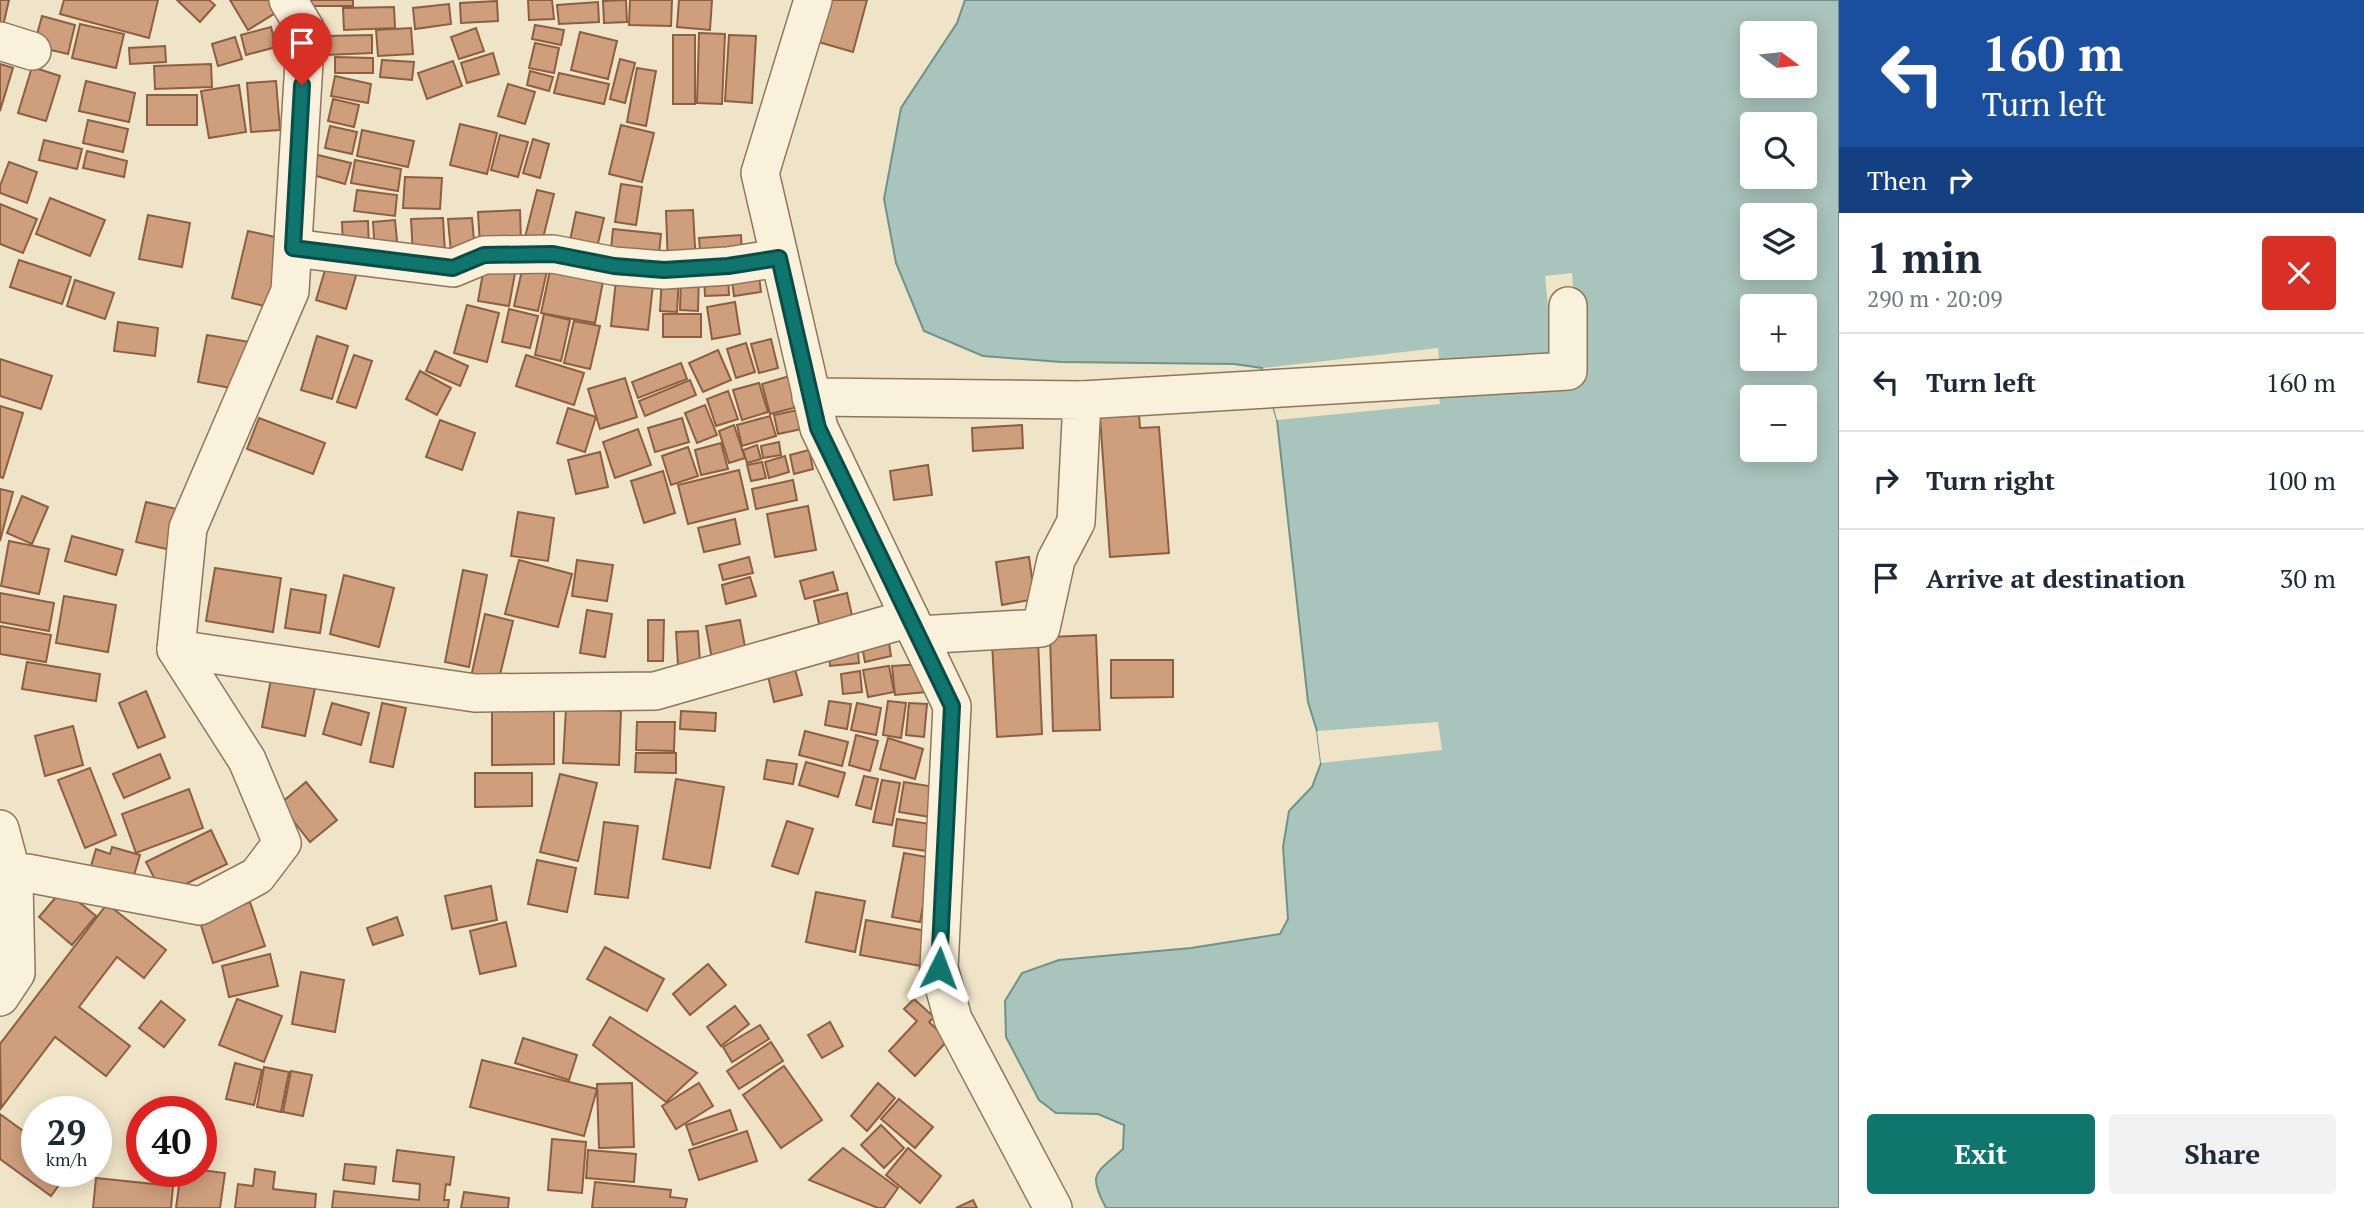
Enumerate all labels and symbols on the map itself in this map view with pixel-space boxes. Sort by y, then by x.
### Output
pin [272,13,332,85]
north arrow [1740,21,1816,98]
position arrow [902,931,976,1005]
speed limit sign: 40 [126,1096,217,1187]

